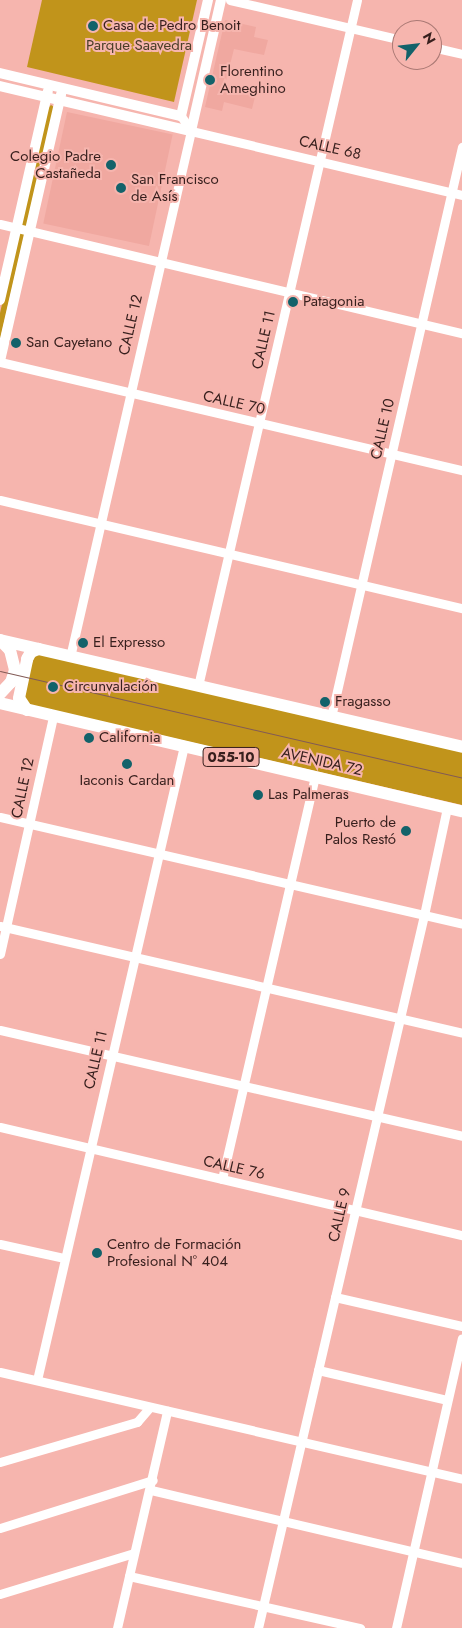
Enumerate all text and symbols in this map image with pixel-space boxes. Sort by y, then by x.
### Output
place label: Casa de Pedro Benoit [103,17,240,35]
marker: Casa de Pedro Benoit [87,20,99,32]
north arrow [392,20,442,70]
text: N [418,28,441,48]
park label: Parque Saavedra [86,37,192,55]
place label: Florentino Ameghino [220,62,286,97]
marker: Florentino Ameghino [204,74,216,86]
street label: CALLE 68 [297,132,363,164]
place label: Colegio Padre Castañeda [10,147,101,182]
marker: Colegio Padre Castañeda [105,159,117,171]
place label: San Francisco de Asís [131,170,219,205]
marker: San Francisco de Asís [115,182,127,194]
street label: CALLE 12 [115,293,147,357]
place label: Patagonia [303,293,365,311]
marker: Patagonia [287,296,299,308]
street label: CALLE 11 [249,309,279,371]
place label: San Cayetano [26,334,112,352]
marker: San Cayetano [10,337,22,349]
street label: CALLE 70 [201,387,267,419]
street label: CALLE 10 [367,397,399,461]
place label: El Expresso [93,634,165,652]
marker: El Expresso [77,637,89,649]
place label: Circunvalación [64,678,158,696]
marker: Circunvalación [46,680,60,694]
place label: Fragasso [335,693,391,711]
marker: Fragasso [319,696,331,708]
place label: California [99,729,160,747]
marker: California [83,732,95,744]
street label: AVENIDA 72 [280,744,364,780]
road number: 055-10 [202,746,260,769]
street label: CALLE 12 [8,756,38,820]
marker: Iaconis Cardan [121,758,133,770]
place label: Iaconis Cardan [80,772,174,790]
place label: Las Palmeras [268,786,349,804]
marker: Las Palmeras [252,789,264,801]
place label: Puerto de Palos Restó [325,813,396,848]
marker: Puerto de Palos Restó [400,825,412,837]
street label: CALLE 11 [81,1029,111,1091]
street label: CALLE 76 [201,1152,267,1184]
street label: CALLE 9 [325,1186,355,1244]
place label: Centro de Formación Profesional N° 404 [107,1235,241,1270]
marker: Centro de Formación Profesional N° 404 [91,1247,103,1259]

